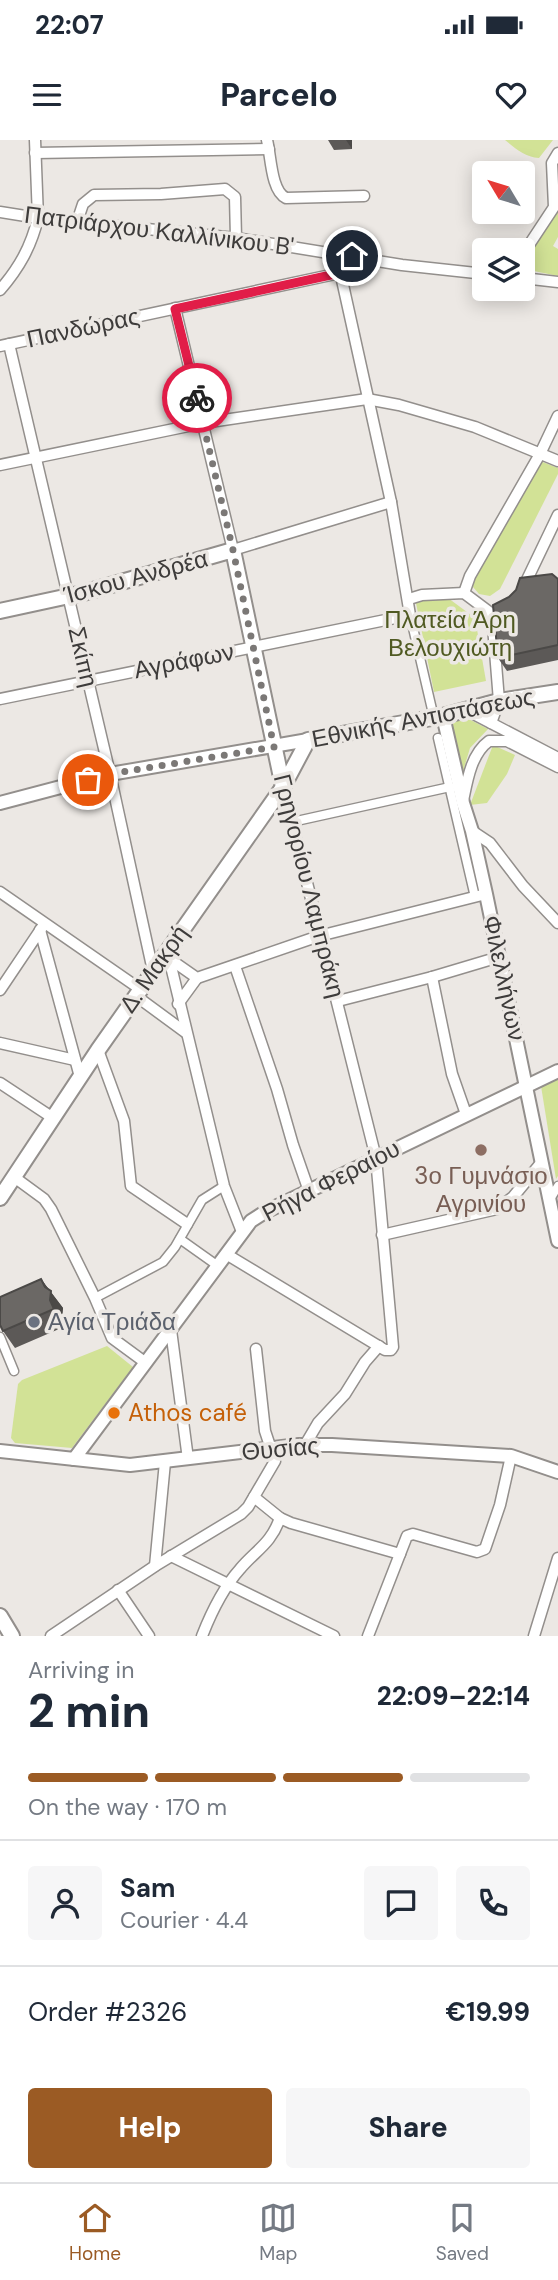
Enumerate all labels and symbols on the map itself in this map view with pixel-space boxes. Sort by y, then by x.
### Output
north arrow [472,161,536,224]
street label: Πατριάρχου Καλλίνικου B' [23,199,296,262]
pin [322,226,382,286]
street label: Πανδώρας [24,300,142,355]
courier [162,363,232,433]
street label: Ίσκου Ανδρέα [60,542,211,611]
park label: Πλατεία Άρη Βελουχιώτη [384,604,516,663]
street label: Σκίπη [62,624,105,690]
street label: Αγράφων [131,636,237,685]
street label: Εθνικής Αντιστάσεως [309,681,537,754]
pin [58,750,118,810]
street label: Γρηγορίου Λαμπράκη [267,771,352,1001]
street label: Φιλελλήνων [476,912,533,1043]
street label: Δ. Μακρή [112,919,195,1019]
street label: Ρήγα Φεραίου [257,1133,405,1229]
marker: 3ο Γυμνάσιο Αγρινίου [473,1142,489,1158]
place label: 3ο Γυμνάσιο Αγρινίου [414,1160,548,1219]
place label: Αγία Τριάδα [48,1306,176,1337]
marker: Αγία Τριάδα [26,1314,42,1330]
place label: Athos café [128,1397,247,1428]
marker: Athos café [106,1405,122,1421]
street label: Θυσίας [240,1430,320,1467]

